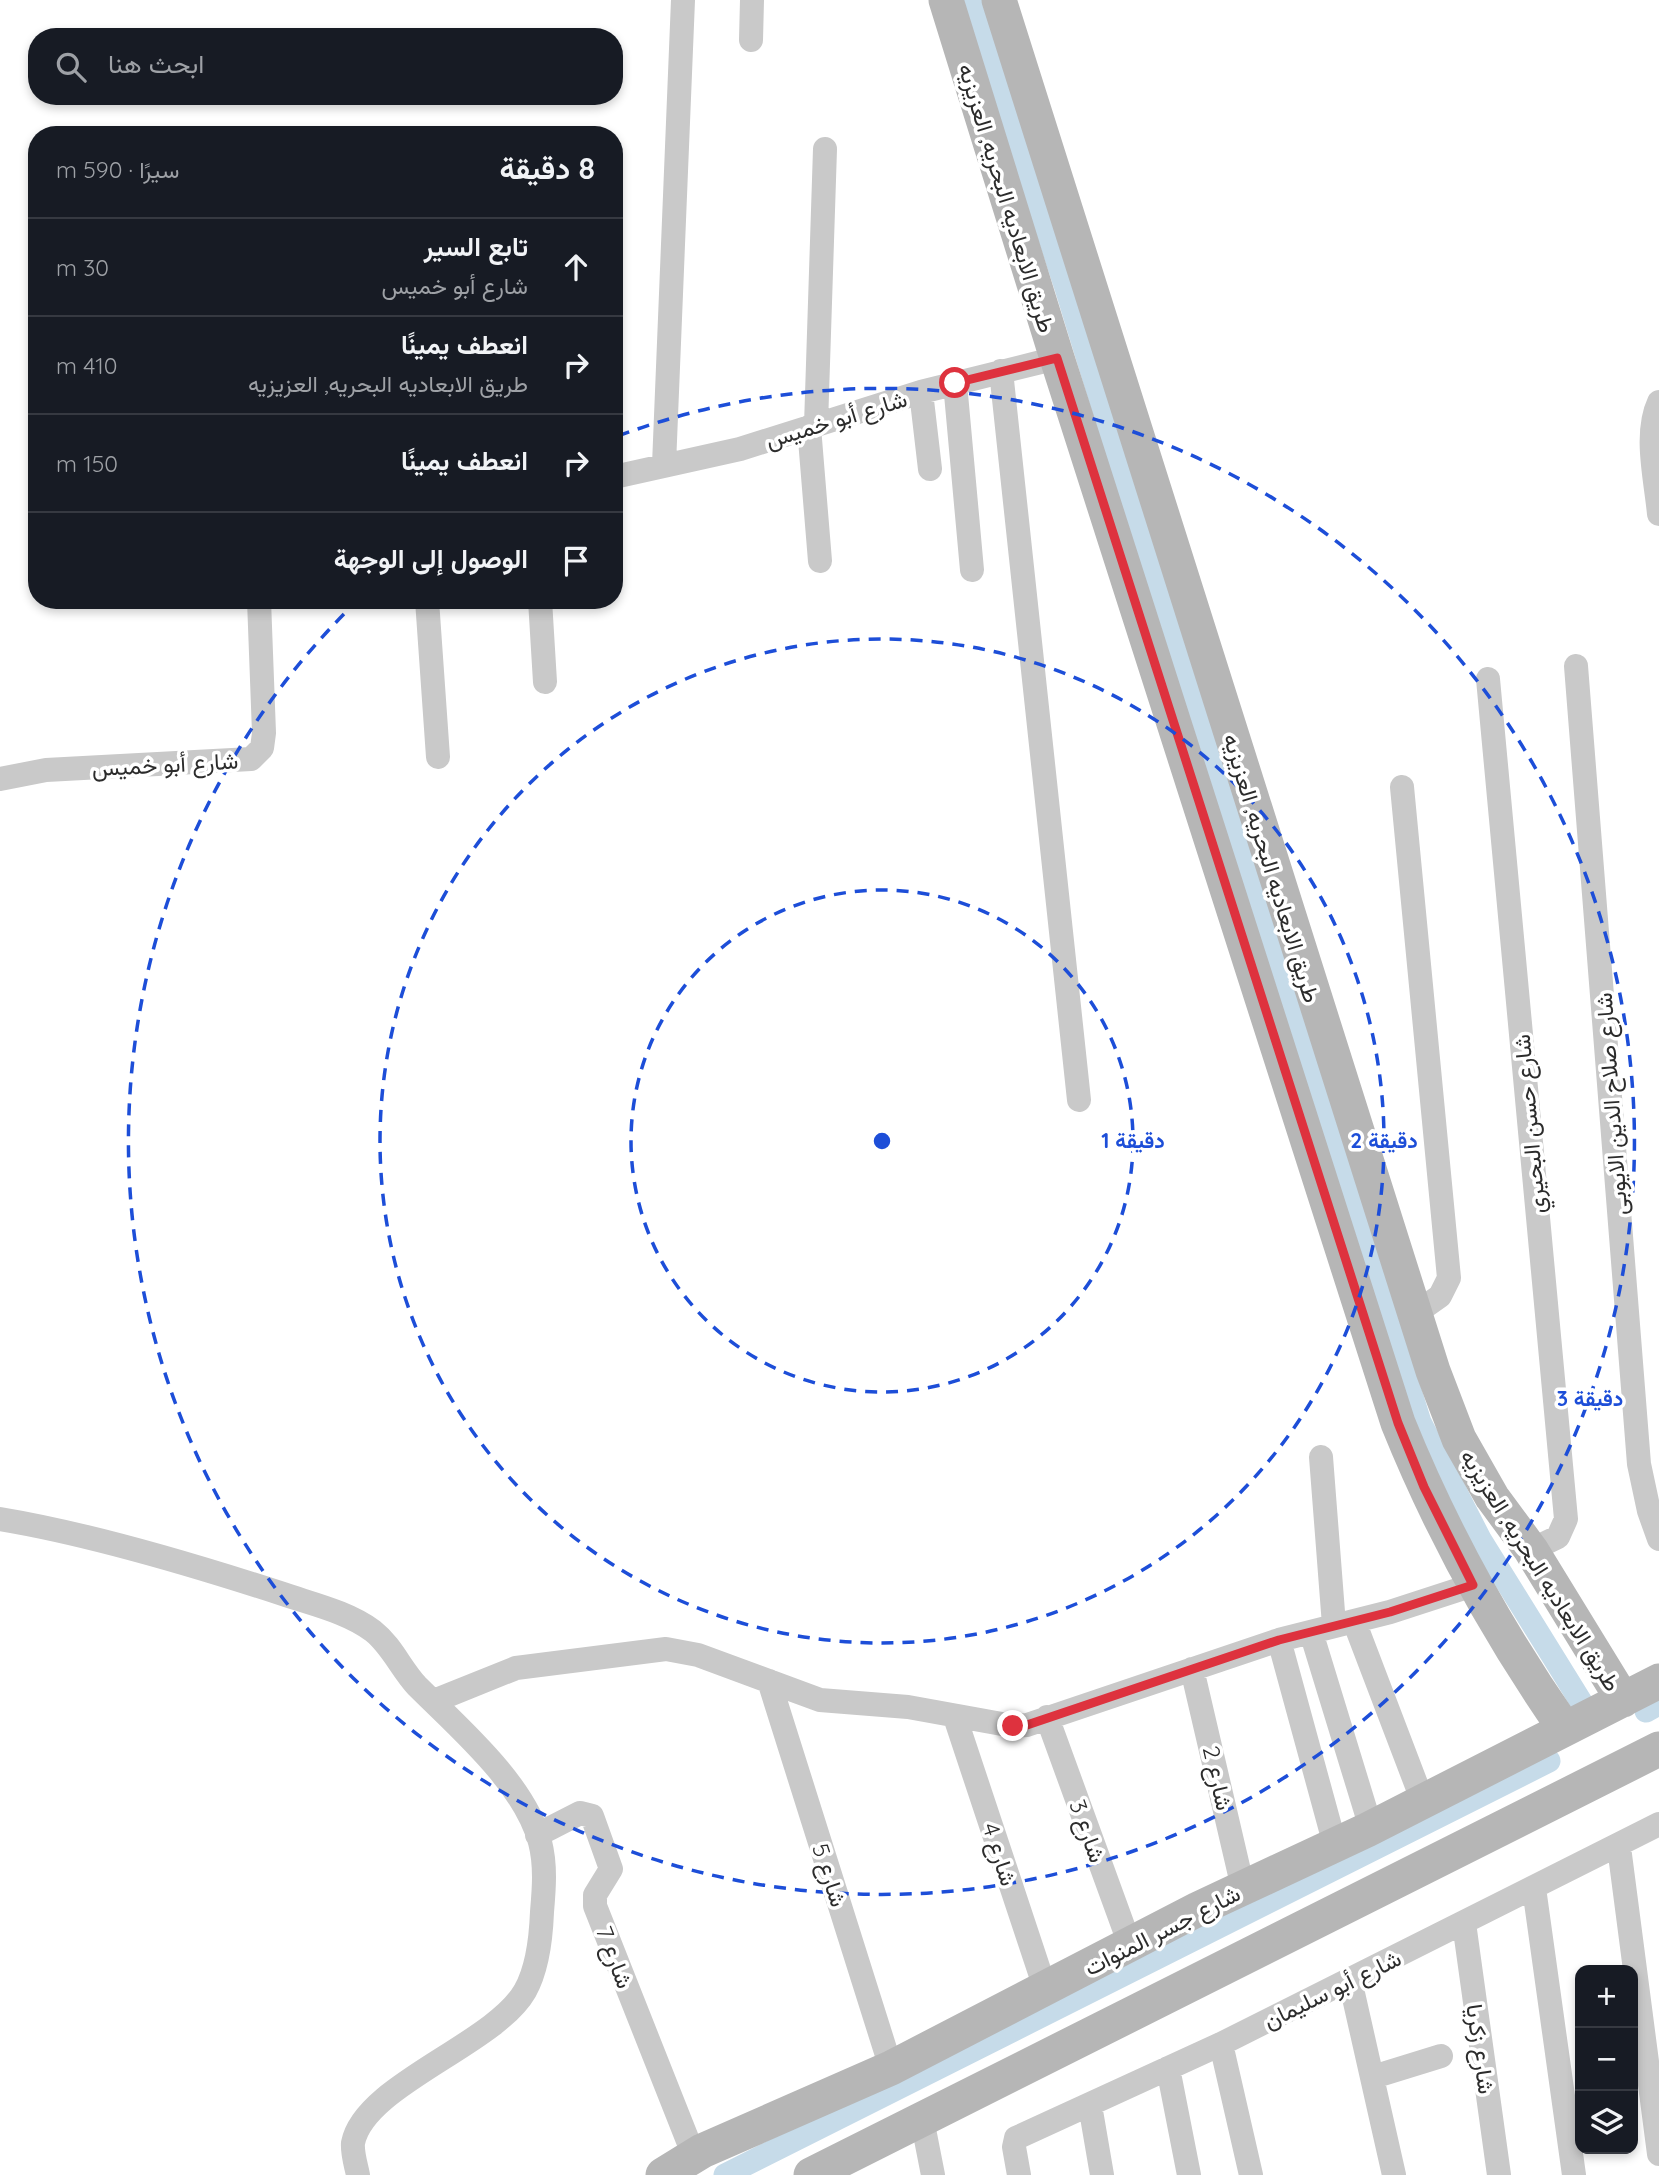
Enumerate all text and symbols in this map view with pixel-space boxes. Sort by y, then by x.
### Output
search box [28,28,623,105]
text: ابحث هنا [108,47,204,80]
icon: search [52,48,90,86]
street label: طريق الابعاديه البحريه, العزيزيه [951,60,1062,336]
text: 8 دقيقة [499,149,595,187]
text: سيرًا · 590 m [56,155,179,184]
text: تابع السير [424,230,528,263]
icon: ahead [557,248,595,286]
text: 30 m [56,253,109,282]
text: شارع أبو خميس [381,271,528,300]
text: انعطف يمينًا [401,328,528,361]
icon: right [557,346,595,384]
text: 410 m [56,351,117,380]
route start [939,367,970,398]
text: طريق الابعاديه البحريه, العزيزيه [248,369,528,398]
street label: شارع أبو خميس [762,384,911,456]
text: انعطف يمينًا [401,444,528,477]
icon: right [557,444,595,482]
text: 150 m [56,449,118,478]
text: الوصول إلى الوجهة [334,542,528,575]
icon: arrive [557,542,595,580]
street label: طريق الابعاديه البحريه, العزيزيه [1216,730,1327,1006]
street label: شارع أبو خميس [91,746,239,784]
street label: شارع صلاح الدين الايوبى [1589,992,1635,1216]
street label: شارع حسن البحيري [1507,1033,1556,1215]
text: 1 دقيقة [1101,1127,1165,1153]
text: 2 دقيقة [1350,1127,1418,1153]
centre of rings [870,1129,894,1153]
text: 3 دقيقة [1557,1385,1623,1411]
street label: طريق الابعاديه البحريه, العزيزيه [1454,1444,1628,1697]
route end [997,1710,1028,1741]
street label: شارع 2 [1195,1743,1239,1814]
street label: شارع 3 [1061,1796,1113,1867]
street label: شارع 4 [974,1819,1024,1890]
street label: شارع 5 [804,1840,854,1911]
street label: شارع جسر المنوات [1079,1878,1246,1984]
street label: شارع 7 [588,1922,640,1993]
street label: شارع أبو سليمان [1258,1943,1407,2037]
map controls [1575,1965,1638,2154]
button: + [1575,1965,1638,2028]
street label: شارع زكريا [1458,2002,1502,2096]
button: − [1575,2028,1638,2091]
button: layers [1575,2091,1638,2154]

